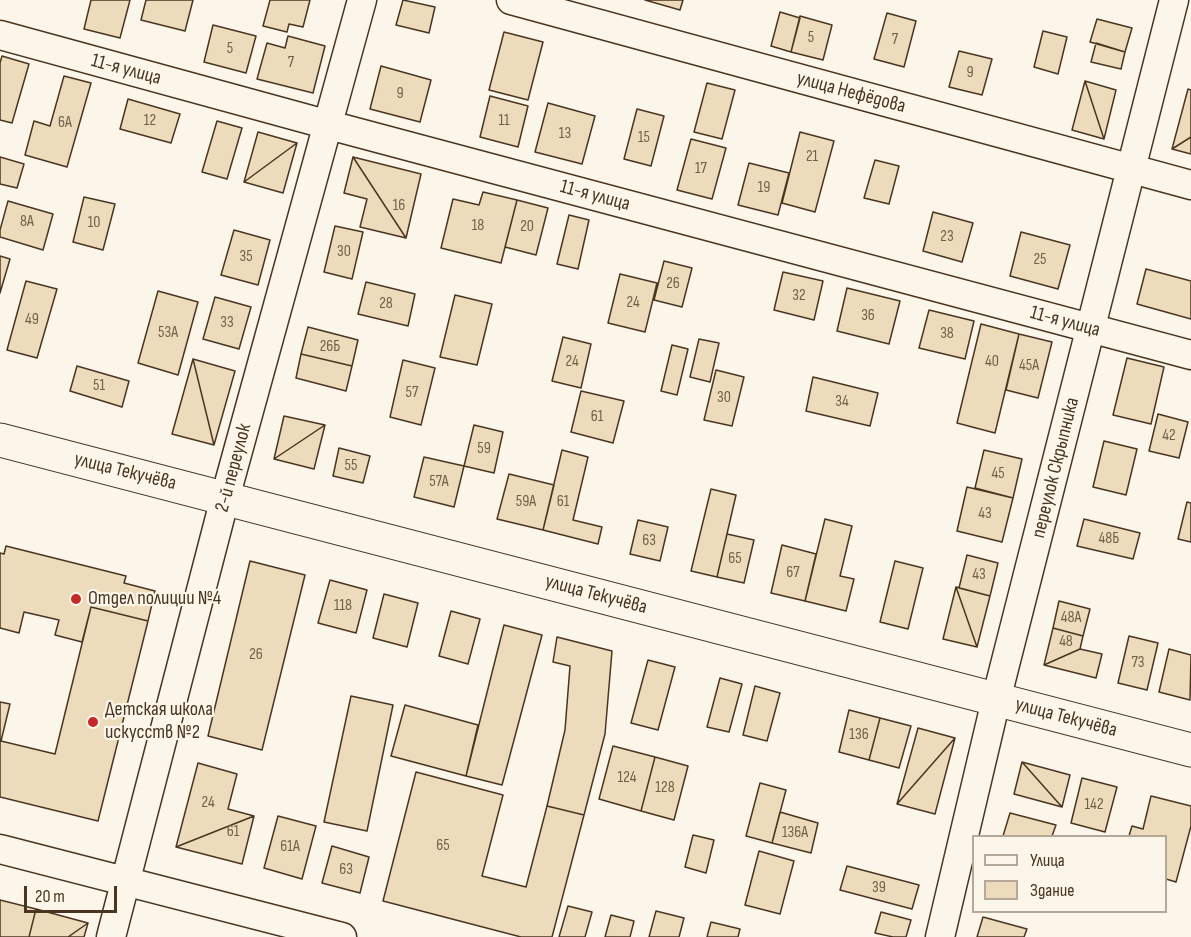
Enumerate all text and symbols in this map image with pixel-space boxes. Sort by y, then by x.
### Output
house number: 5 [808,28,814,48]
house number: 7 [892,30,898,50]
house number: 5 [227,39,233,59]
street label: 11-я улица [88,49,164,91]
house number: 7 [288,53,294,73]
house number: 9 [966,63,974,83]
street label: улица Нефёдова [794,67,908,119]
house number: 9 [396,84,404,104]
house number: 12 [144,111,156,131]
house number: 11 [498,111,510,131]
house number: 6А [58,113,72,133]
house number: 13 [559,124,571,144]
house number: 15 [638,128,650,148]
house number: 21 [806,147,818,167]
house number: 17 [695,159,707,179]
street label: 11-я улица [557,175,633,217]
house number: 19 [758,178,770,198]
house number: 16 [393,196,405,216]
house number: 8А [20,212,34,232]
house number: 10 [88,213,100,233]
house number: 18 [472,216,484,236]
house number: 20 [520,217,534,237]
house number: 23 [940,227,954,247]
house number: 30 [337,242,351,262]
house number: 35 [239,247,253,267]
house number: 25 [1033,250,1047,270]
house number: 26 [666,274,680,294]
house number: 32 [792,286,806,306]
house number: 24 [626,293,640,313]
house number: 28 [379,294,393,314]
street label: 11-я улица [1027,301,1103,343]
house number: 36 [861,306,875,326]
house number: 49 [25,310,39,330]
house number: 33 [220,313,234,333]
house number: 53А [158,323,178,343]
house number: 38 [940,324,954,344]
house number: 26Б [320,337,340,357]
house number: 24 [565,352,579,372]
house number: 40 [985,352,999,372]
house number: 45А [1019,356,1039,376]
house number: 51 [93,376,105,396]
house number: 57 [406,383,418,403]
house number: 30 [717,388,731,408]
house number: 34 [835,392,849,412]
street label: переулок Скрыпника [1027,395,1085,541]
house number: 61 [591,407,603,427]
street label: 2-й переулок [211,421,257,515]
house number: 42 [1162,426,1176,446]
house number: 59 [477,439,491,459]
street label: улица Текучёва [71,448,179,496]
house number: 55 [345,456,357,476]
house number: 45 [991,464,1005,484]
house number: 57А [429,472,449,492]
house number: 59А [516,492,536,512]
house number: 61 [557,492,569,512]
house number: 43 [978,504,992,524]
house number: 48Б [1099,529,1119,549]
house number: 63 [642,531,656,551]
house number: 65 [728,549,742,569]
house number: 67 [786,563,800,583]
house number: 43 [972,565,986,585]
street label: улица Текучёва [542,570,650,620]
place label: Отдел полиции №4 [88,587,221,611]
marker: Отдел полиции №4 [69,592,83,606]
house number: 118 [334,596,352,616]
house number: 48А [1061,608,1081,628]
house number: 48 [1059,632,1073,652]
house number: 26 [249,645,263,665]
house number: 73 [1131,653,1145,673]
street label: улица Текучёва [1012,693,1120,743]
place label: Детская школа искусств №2 [105,698,213,745]
marker: Детская школа искусств №2 [86,715,100,729]
house number: 136 [849,725,869,745]
house number: 124 [618,768,636,788]
house number: 128 [655,778,675,798]
house number: 24 [201,793,215,813]
house number: 142 [1085,795,1103,815]
house number: 61 [227,822,239,842]
house number: 136А [782,823,808,843]
legend [972,835,1167,913]
house number: 65 [436,836,450,856]
house number: 61А [280,837,300,857]
text: Улица [1030,850,1065,871]
house number: 63 [339,860,353,880]
scale bar [27,874,120,912]
house number: 39 [872,878,886,898]
text: Здание [1030,880,1075,901]
text: 20 m [35,886,65,907]

